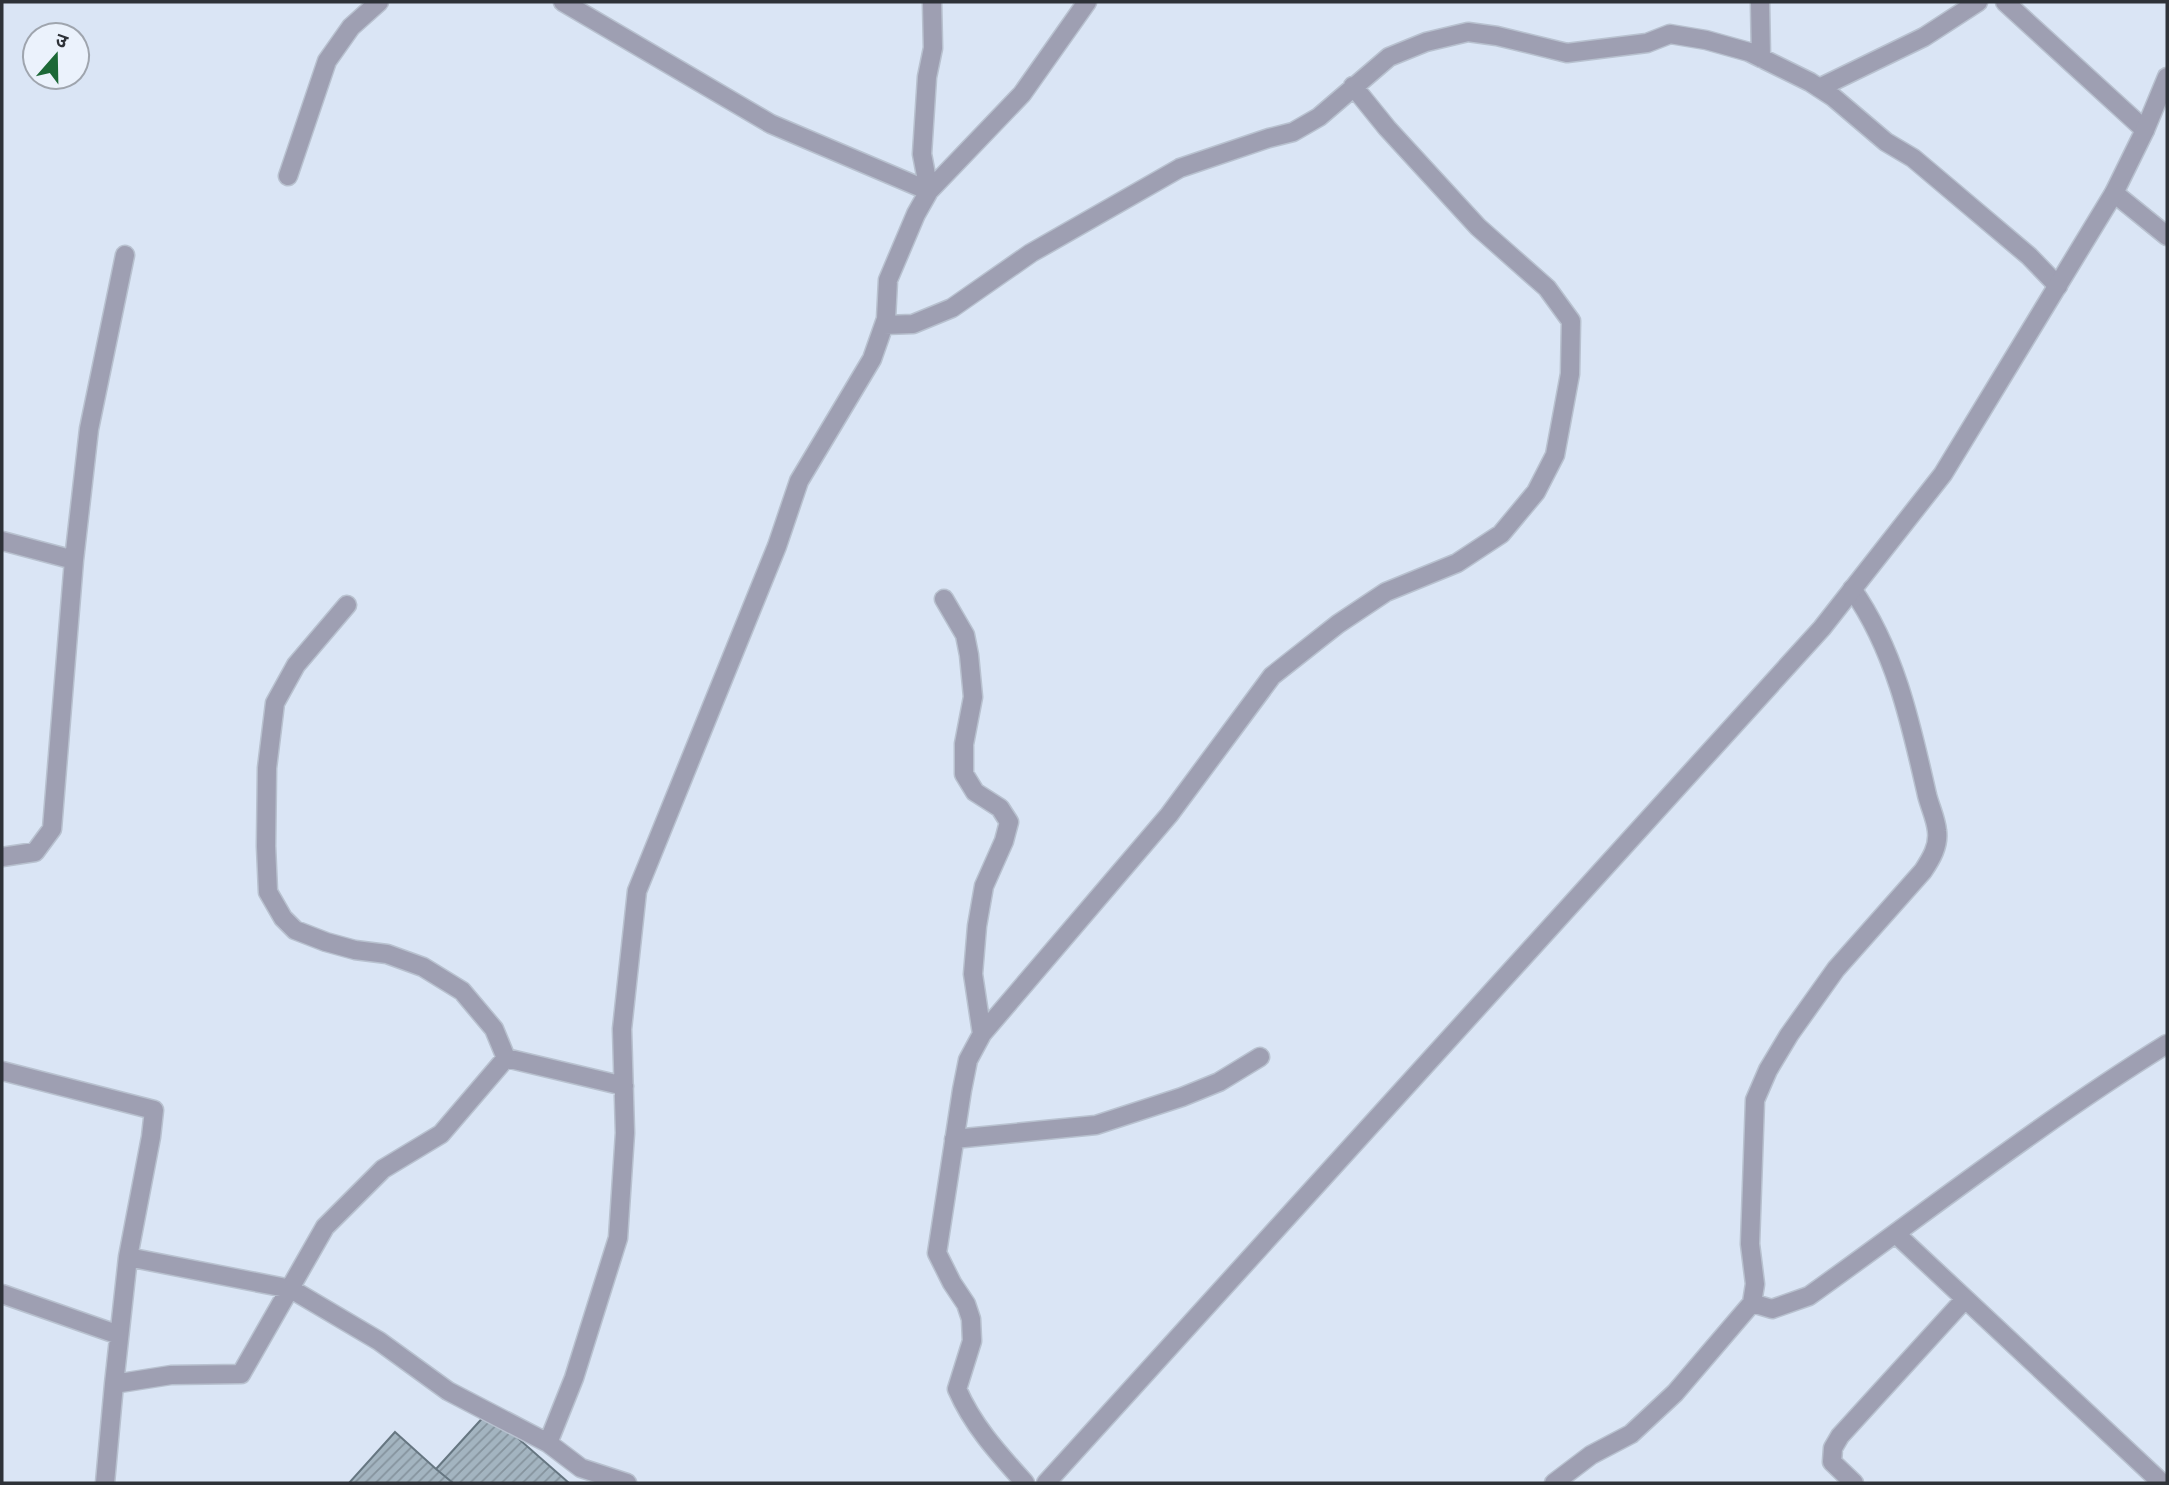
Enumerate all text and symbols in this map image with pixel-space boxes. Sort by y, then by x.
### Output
north arrow [21,21,91,91]
text: उ [53,27,72,53]

